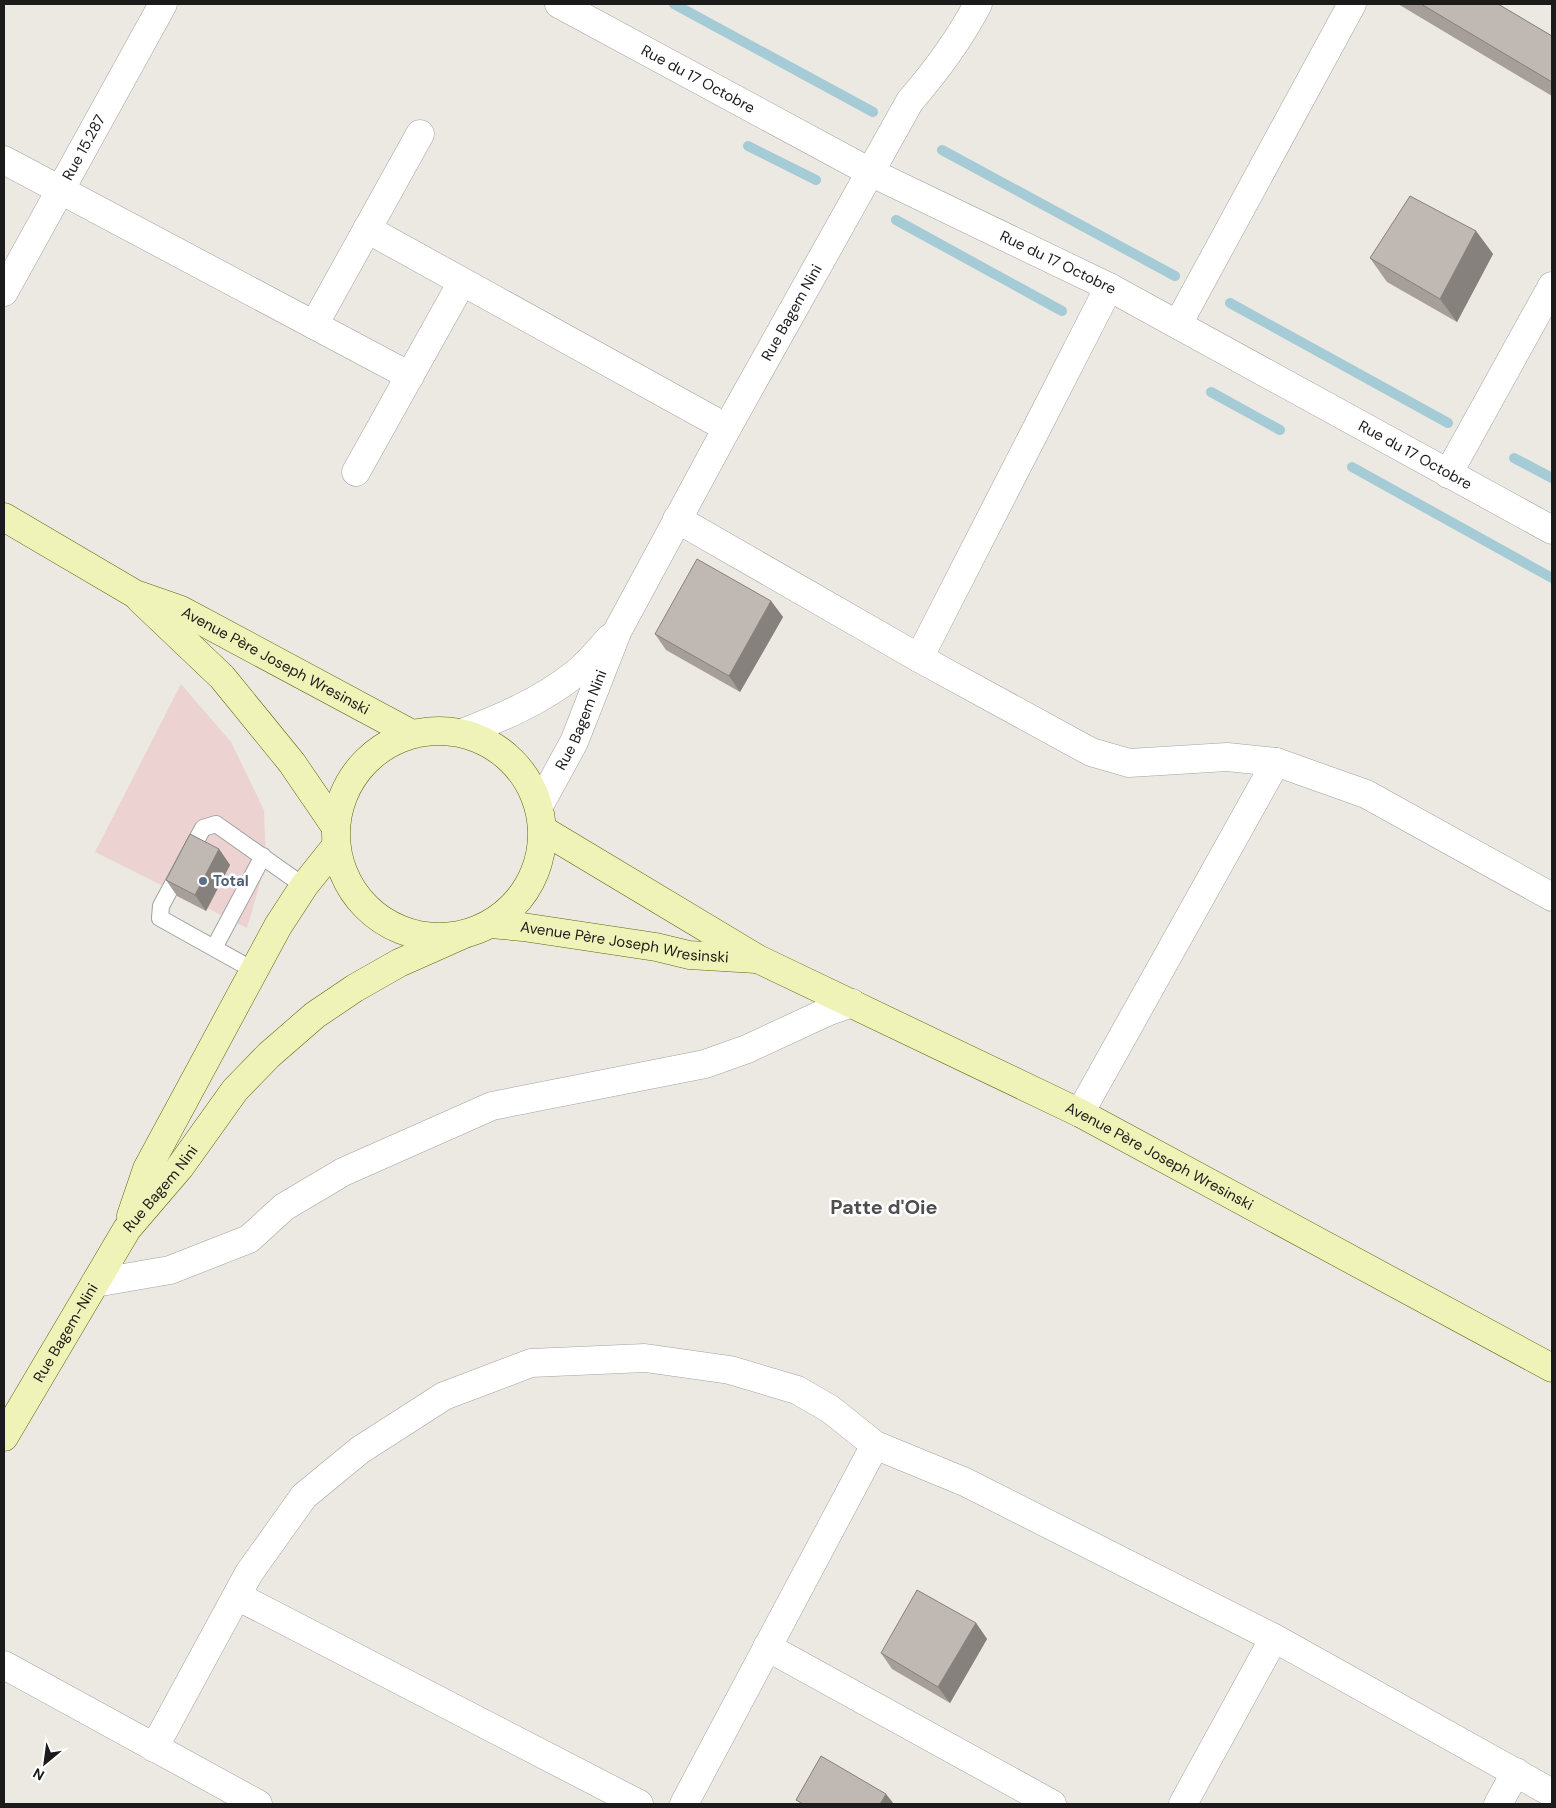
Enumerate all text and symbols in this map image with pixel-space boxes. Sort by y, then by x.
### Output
street label: Rue du 17 Octobre [638,40,758,118]
street label: Rue 15.287 [58,111,110,184]
street label: Rue du 17 Octobre [997,226,1120,299]
street label: Rue Bagem Nini [757,261,827,364]
street label: Rue du 17 Octobre [1355,416,1476,494]
street label: Avenue Père Joseph Wresinski [178,602,373,719]
street label: Rue Bagem Nini [551,667,611,774]
place label: Total [213,871,249,891]
marker: Total [197,875,209,887]
street label: Avenue Père Joseph Wresinski [519,917,729,967]
street label: Avenue Père Joseph Wresinski [1062,1098,1257,1215]
street label: Rue Bagem Nini [118,1141,202,1237]
district label: Patte d'Oie [830,1194,938,1220]
street label: Rue Bagem-Nini [29,1280,103,1386]
north arrow [20,1738,70,1788]
text: N [30,1764,48,1785]

